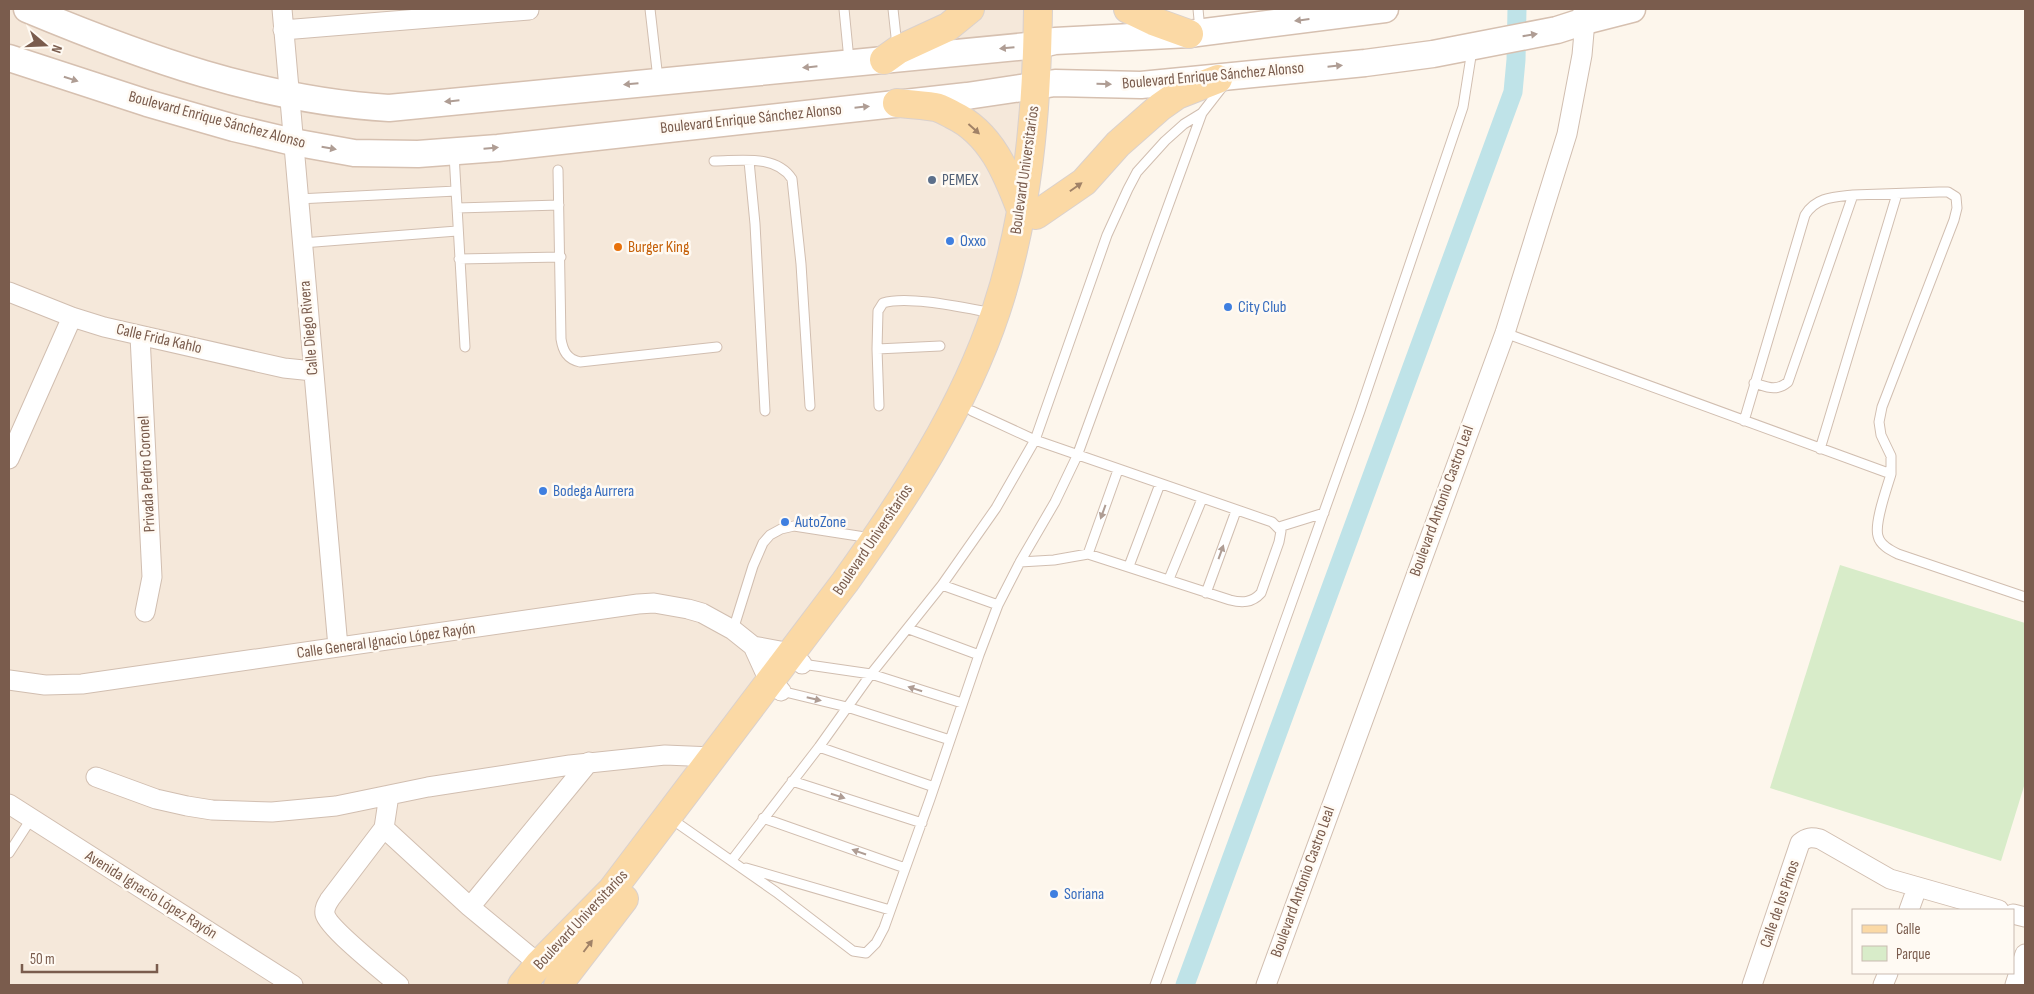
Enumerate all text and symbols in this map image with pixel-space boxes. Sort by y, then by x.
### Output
one-way arrow [1294,16,1310,24]
north arrow [20,20,70,70]
one-way arrow [1522,30,1538,38]
text: N [48,43,66,55]
one-way arrow [999,44,1015,52]
street label: Boulevard Enrique Sánchez Alonso [1121,59,1305,93]
one-way arrow [1328,62,1344,70]
one-way arrow [802,63,818,71]
one-way arrow [64,76,79,83]
one-way arrow [623,80,639,88]
one-way arrow [1096,80,1112,88]
street label: Boulevard Enrique Sánchez Alonso [126,87,308,153]
one-way arrow [444,97,460,105]
street label: Boulevard Enrique Sánchez Alonso [659,100,843,138]
one-way arrow [854,103,870,111]
street label: Boulevard Universitarios [1007,104,1043,236]
one-way arrow [967,123,979,135]
one-way arrow [484,144,500,152]
one-way arrow [322,145,338,153]
place label: PEMEX [942,171,978,190]
marker: PEMEX [926,174,938,186]
one-way arrow [1069,182,1083,192]
place label: Oxxo [960,232,986,251]
marker: Oxxo [944,235,956,247]
place label: Burger King [628,238,689,257]
marker: Burger King [612,241,624,253]
street label: Calle Diego Rivera [295,280,323,376]
place label: City Club [1238,298,1286,317]
marker: City Club [1222,301,1234,313]
street label: Calle Frida Kahlo [114,320,204,358]
street label: Privada Pedro Coronel [134,415,160,533]
street label: Boulevard Antonio Castro Leal [1406,423,1478,579]
street label: Boulevard Universitarios [829,481,917,599]
place label: Bodega Aurrera [553,482,634,501]
marker: Bodega Aurrera [537,485,549,497]
one-way arrow [1099,505,1107,520]
place label: AutoZone [794,513,846,532]
marker: AutoZone [779,516,791,528]
one-way arrow [1218,544,1225,559]
street label: Calle General Ignacio López Rayón [296,619,476,663]
one-way arrow [908,684,923,692]
one-way arrow [807,695,822,703]
one-way arrow [831,793,846,800]
street label: Boulevard Antonio Castro Leal [1267,804,1339,960]
street label: Avenida Ignacio López Rayón [81,846,221,943]
one-way arrow [851,848,866,856]
street label: Calle de los Pinos [1756,858,1804,950]
street label: Boulevard Universitarios [530,866,632,974]
place label: Soriana [1064,885,1104,904]
marker: Soriana [1048,888,1060,900]
legend [1852,909,2014,974]
text: Calle [1896,920,1920,939]
one-way arrow [582,940,593,953]
scale bar [22,942,158,974]
text: Parque [1896,945,1931,964]
text: 50 m [30,950,55,969]

